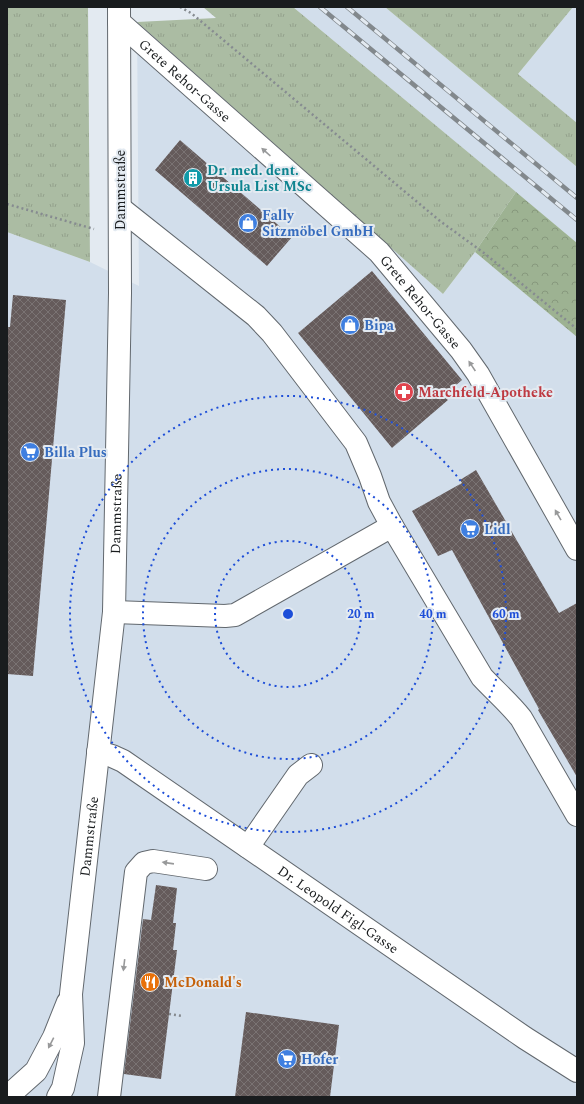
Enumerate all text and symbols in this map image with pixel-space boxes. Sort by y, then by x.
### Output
street label: Grete Rehor-Gasse [134,34,236,128]
one-way arrow [261,147,271,156]
street label: Dammstraße [110,150,131,230]
place label: Dr. med. dent. Ursula List MSc [207,160,312,197]
building icon: Dr. med. dent. Ursula List MSc [182,167,204,189]
place label: Fally Sitzmöbel GmbH [262,205,374,242]
shop icon: Fally Sitzmöbel GmbH [237,212,259,234]
street label: Grete Rehor-Gasse [375,250,466,354]
shop icon: Bipa [339,314,361,336]
place label: Bipa [364,315,395,336]
one-way arrow [468,361,476,371]
pharmacy icon: Marchfeld-Apotheke [393,381,415,403]
place label: Marchfeld-Apotheke [418,382,553,403]
supermarket icon: Billa Plus [19,441,41,463]
place label: Billa Plus [44,442,107,463]
street label: Dammstraße [105,473,128,554]
one-way arrow [554,509,561,521]
supermarket icon: Lidl [459,518,481,540]
place label: Lidl [484,519,511,540]
text: 20 m [347,605,375,624]
text: 40 m [419,605,447,624]
text: 60 m [492,605,520,624]
centre of rings [281,607,295,621]
street label: Dammstraße [74,795,104,878]
one-way arrow [162,860,174,866]
street label: Dr. Leopold Figl-Gasse [273,860,403,959]
one-way arrow [121,959,128,971]
restaurant icon: McDonald's [139,971,161,993]
place label: McDonald's [164,972,242,993]
one-way arrow [48,1037,54,1048]
supermarket icon: Hofer [276,1048,298,1070]
place label: Hofer [301,1049,338,1070]

